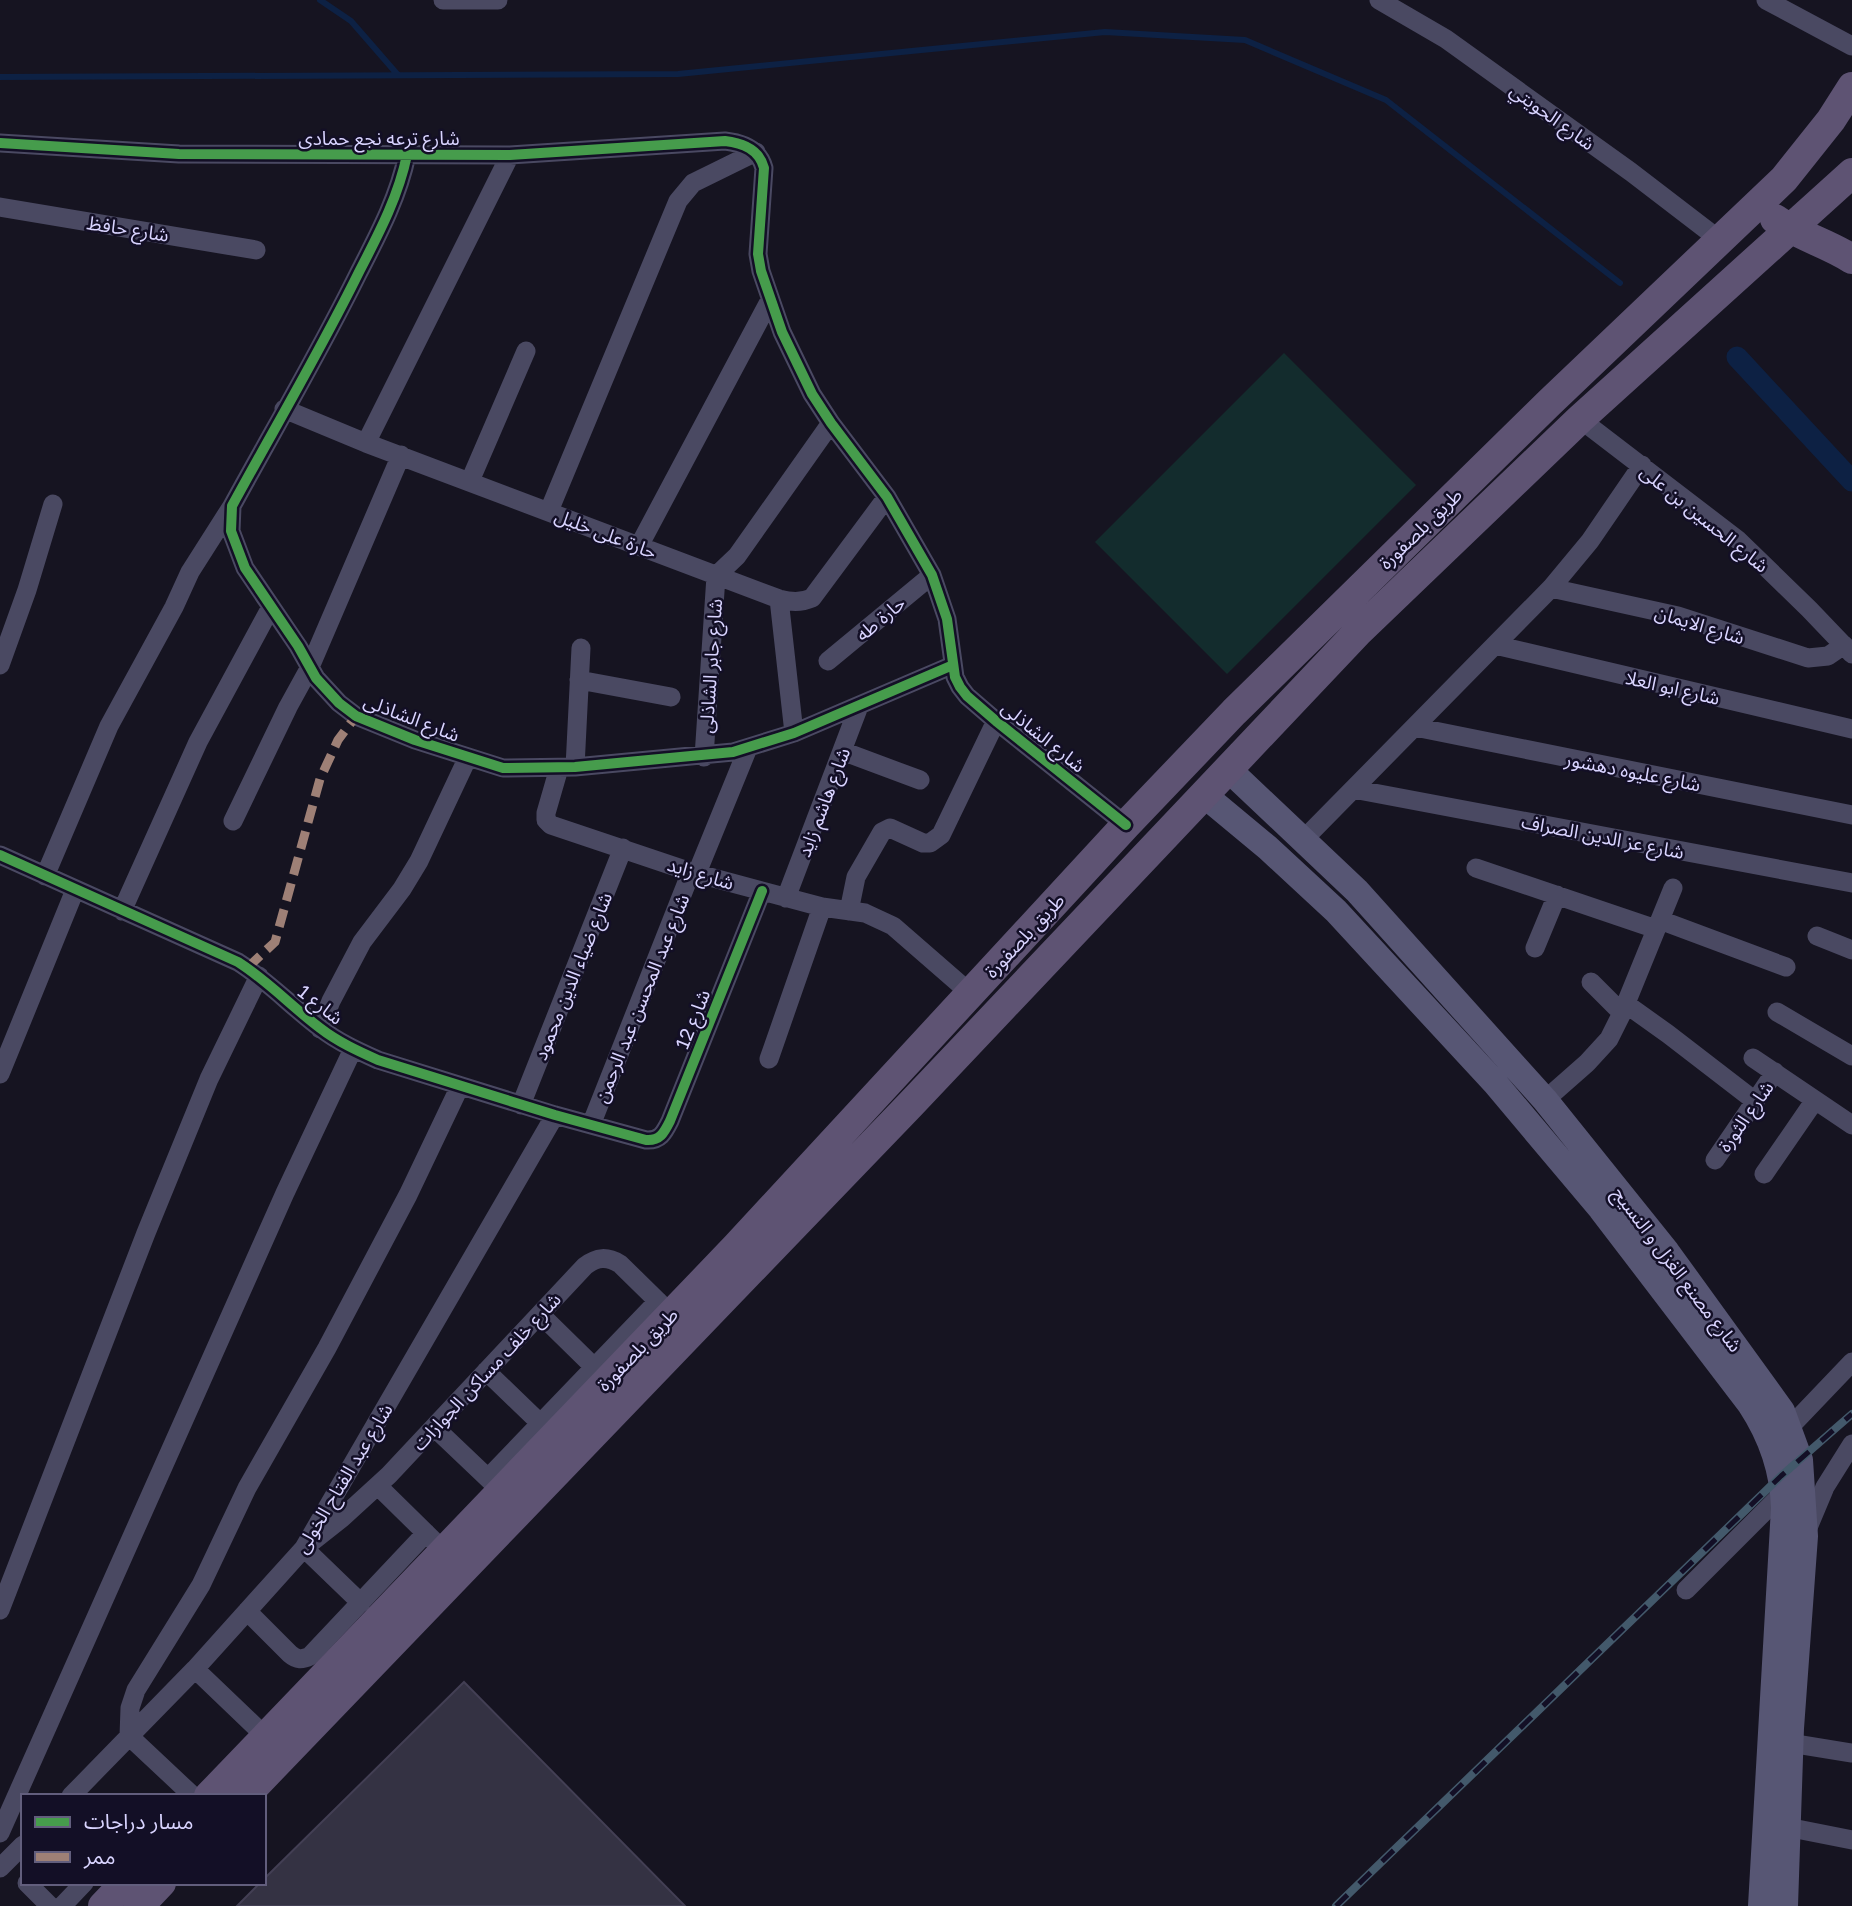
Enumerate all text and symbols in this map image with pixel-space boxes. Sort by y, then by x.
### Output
street label: شارع الحويتي [1504,78,1600,158]
street label: شارع ترعه نجع حمادى [298,126,460,153]
street label: شارع حافظ [85,210,171,249]
street label: شارع الحسين بن على [1634,459,1774,579]
street label: طريق بلصفورة [1374,483,1467,574]
street label: حارة على خليل [551,503,660,564]
street label: حارة طه [851,591,910,646]
street label: شارع جابر الشاذلى [694,598,729,734]
street label: شارع الايمان [1651,599,1748,651]
street label: شارع ابو العلا [1623,665,1722,712]
street label: شارع الشاذلى [360,688,463,749]
street label: شارع الشاذلى [996,695,1090,779]
street label: شارع هاشم زايد [792,744,858,861]
street label: شارع عليوه دهشور [1562,746,1703,798]
street label: شارع عز الدين الصراف [1519,809,1686,866]
street label: شارع زايد [664,852,737,897]
street label: طريق بلصفورة [979,888,1070,983]
street label: شارع ضياء الدين محمود [528,889,619,1064]
street label: شارع عبد المحسن عبد الرحمن [589,890,696,1107]
street label: شارع 1 [292,979,348,1031]
street label: شارع 12 [670,986,717,1053]
street label: شارع الثورة [1712,1076,1780,1158]
street label: شارع مصنع الغزل و النسيج [1605,1182,1748,1359]
street label: شارع خلف مساكن الجوازات [407,1287,567,1457]
street label: طريق بلصفورة [592,1303,683,1396]
street label: شارع عبد الفتاح الخولى [289,1399,399,1559]
legend [21,1794,266,1885]
text: مسار دراجات [84,1808,193,1834]
text: ممر [83,1843,115,1869]

